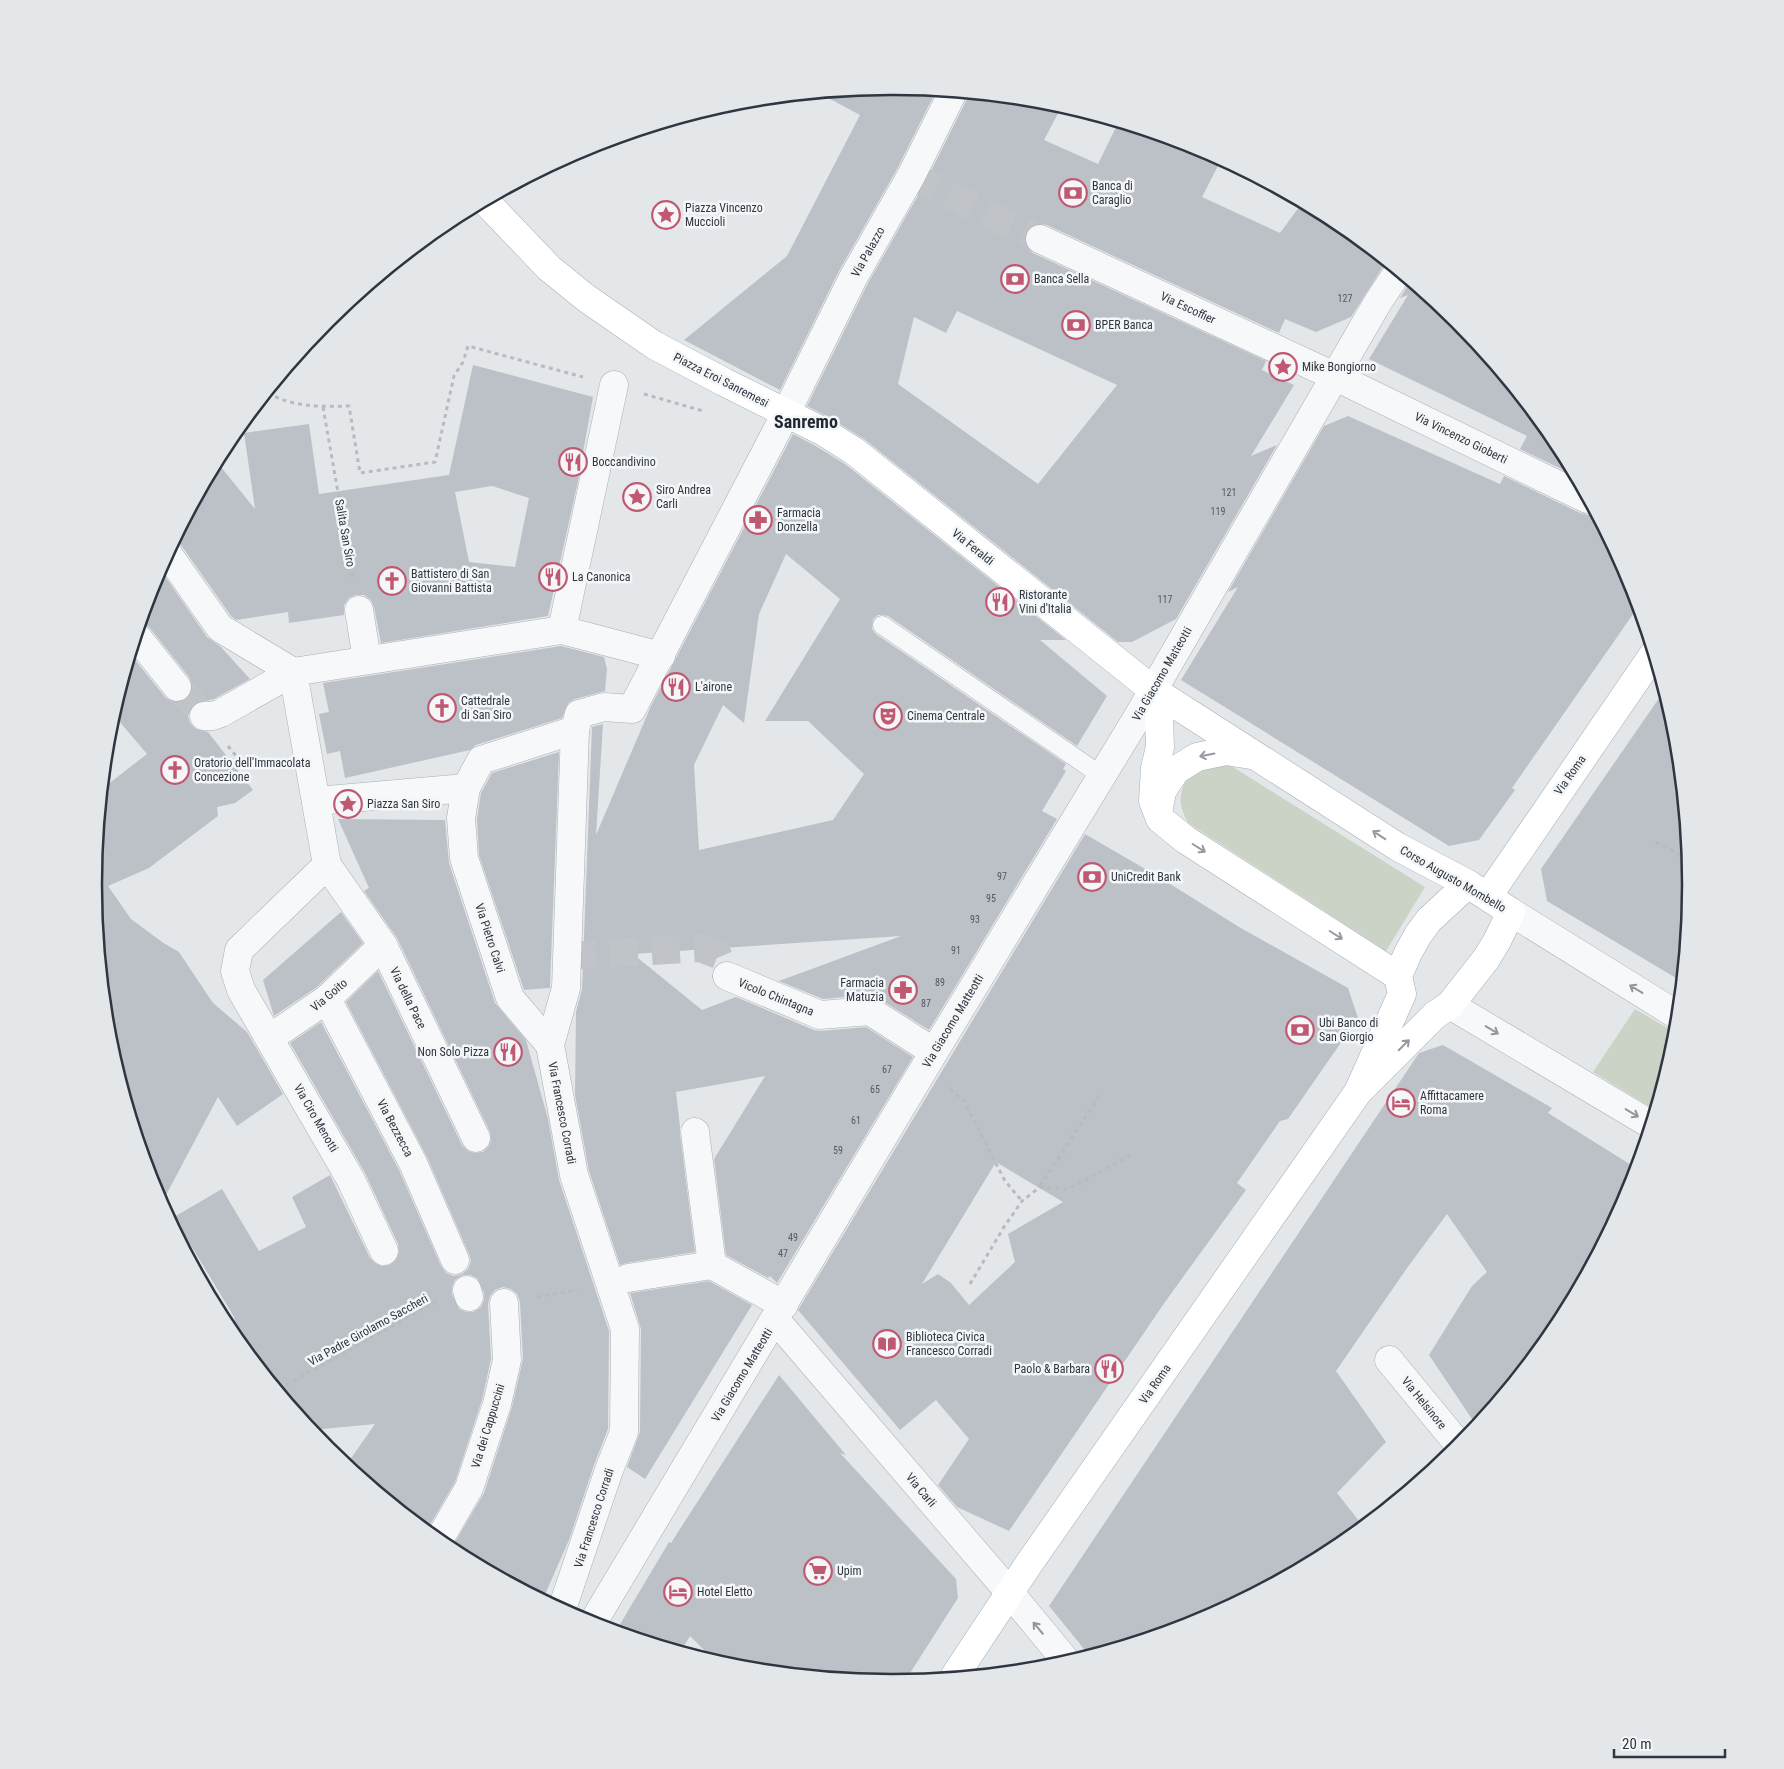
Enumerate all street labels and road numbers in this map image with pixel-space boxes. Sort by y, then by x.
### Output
street label: Via Palazzo [848,224,888,280]
street label: Via Escoffier [1158,289,1218,327]
street label: Piazza Eroi Sanremesi [671,350,771,410]
street label: Via Vincenzo Gioberti [1412,409,1510,467]
street label: Salita San Siro [332,498,358,568]
street label: Via Feraldi [949,526,997,568]
street label: Via Giacomo Matteotti [1129,624,1195,724]
street label: Via Roma [1551,752,1589,798]
street label: Corso Augusto Mombello [1398,843,1508,915]
street label: Via Pietro Calvi [472,902,508,974]
street label: Via della Pace [387,965,429,1032]
street label: Via Giacomo Matteotti [920,972,986,1070]
street label: Vicolo Chintagna [736,975,816,1019]
street label: Via Goito [308,976,350,1014]
street label: Via Francesco Corradi [545,1061,579,1165]
street label: Via Ciro Menotti [291,1081,341,1155]
street label: Via Bezzecca [374,1097,416,1159]
street label: Via Padre Girolamo Saccheri [306,1291,430,1369]
street label: Via Giacomo Matteotti [709,1326,775,1424]
street label: Via Roma [1136,1361,1174,1407]
street label: Via Helsinore [1399,1374,1450,1432]
street label: Via dei Cappuccini [468,1382,508,1470]
street label: Via Francesco Corradi [571,1466,617,1570]
street label: Via Carli [903,1470,939,1510]

